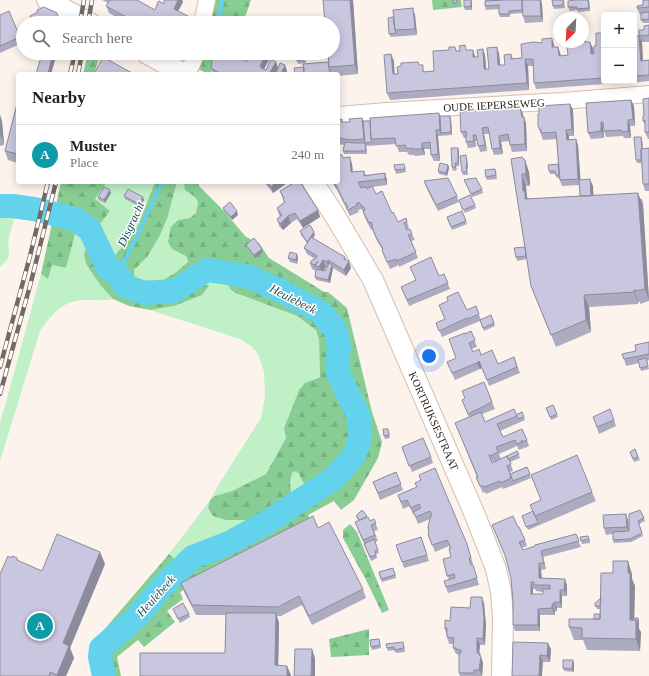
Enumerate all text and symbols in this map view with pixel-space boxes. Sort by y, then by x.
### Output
north arrow [553,12,589,48]
map controls [601,12,637,84]
button: + [601,12,637,48]
search box [16,16,340,60]
icon: search [30,27,52,49]
text: Search here [62,30,132,46]
button: − [601,48,637,84]
text: Nearby [32,88,86,107]
street label: OUDE IEPERSEWEG [443,96,545,114]
text: Muster [70,138,117,154]
text: A [40,147,50,162]
text: 240 m [291,147,324,162]
text: Place [70,155,98,170]
water label: Disgracht [114,199,148,250]
water label: Heulebeek [266,281,319,317]
your location [419,346,439,366]
street label: KORTRIJKSESTRAAT [407,370,461,473]
water label: Heulebeek [133,572,179,620]
pin: A [27,611,53,641]

